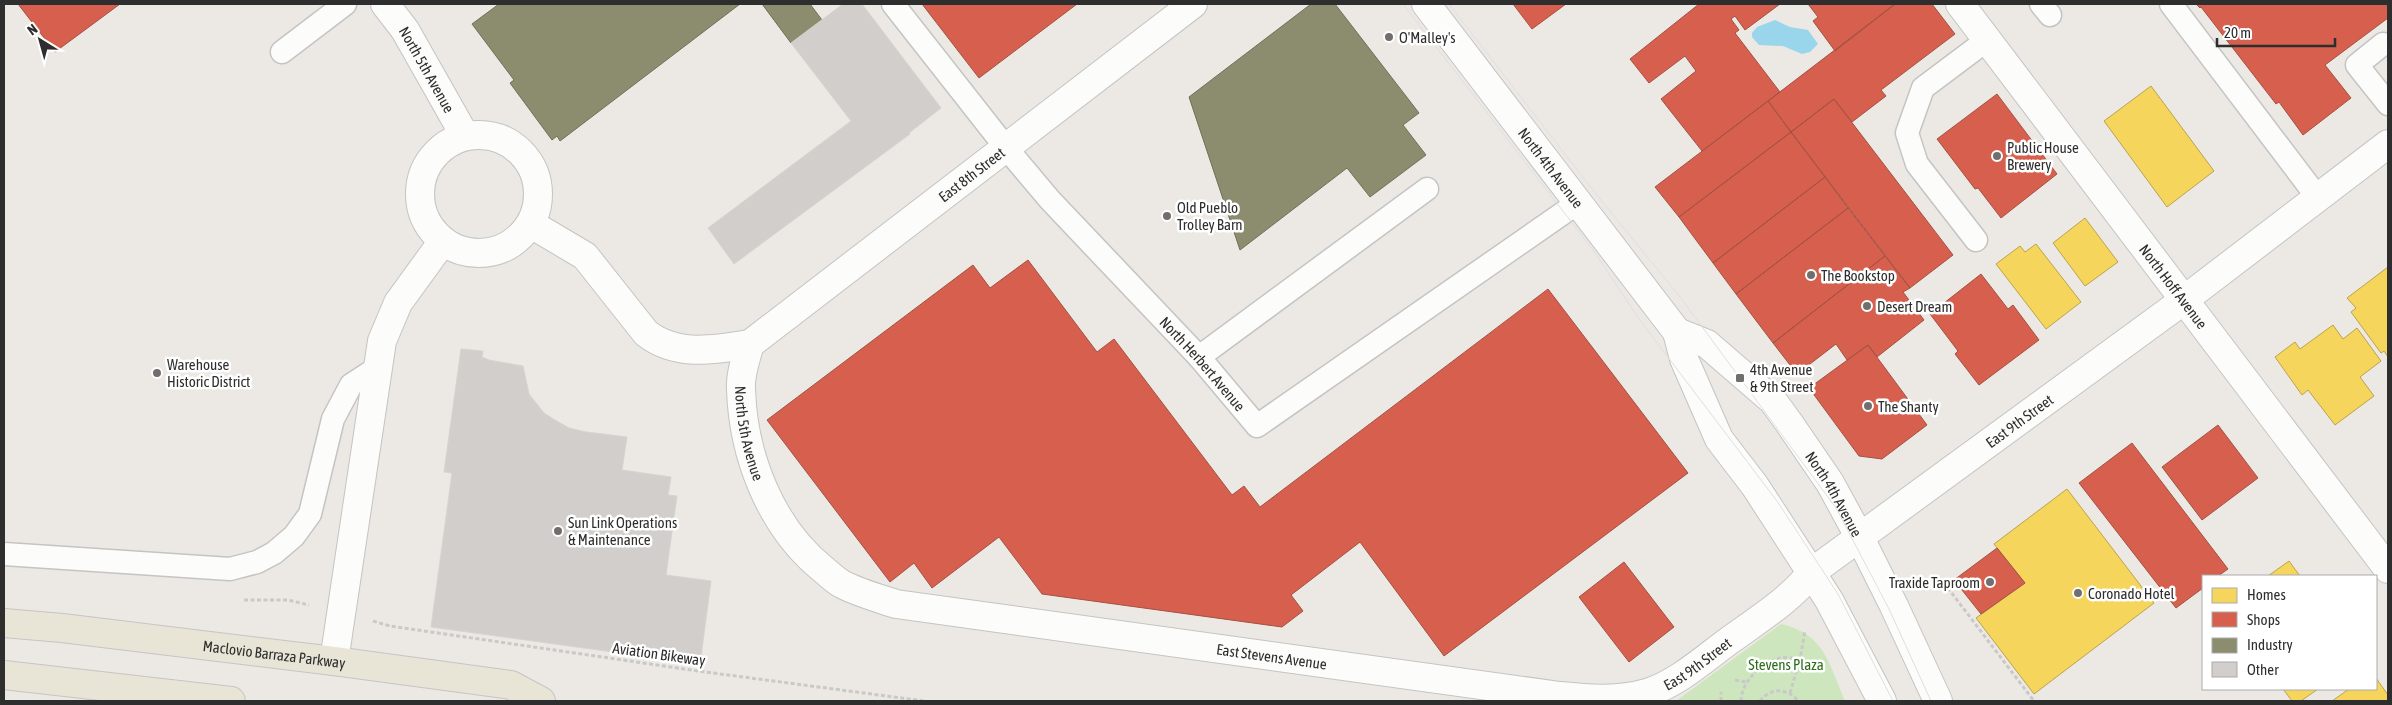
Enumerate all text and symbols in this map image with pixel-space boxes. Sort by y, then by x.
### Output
north arrow [15,15,65,65]
scale bar [2217,15,2334,47]
text: N [24,21,40,38]
street label: North 5th Avenue [396,23,458,116]
text: 20 m [2224,24,2251,41]
place label: O'Malley's [1399,29,1456,46]
marker: O'Malley's [1383,31,1395,43]
street label: North 4th Avenue [1515,124,1587,211]
place label: Public House Brewery [2007,139,2079,173]
street label: East 8th Street [935,143,1008,205]
marker: Public House Brewery [1991,150,2003,162]
place label: Old Pueblo Trolley Barn [1177,199,1243,233]
marker: Old Pueblo Trolley Barn [1161,210,1173,222]
street label: North Hoff Avenue [2136,241,2211,332]
place label: The Bookstop [1821,267,1895,284]
marker: The Bookstop [1805,269,1817,281]
place label: Desert Dream [1877,298,1952,315]
marker: Desert Dream [1861,300,1873,312]
street label: North Herbert Avenue [1157,313,1249,414]
place label: Warehouse Historic District [167,356,250,390]
place label: 4th Avenue & 9th Street [1750,361,1813,395]
marker: Warehouse Historic District [151,367,163,379]
marker: 4th Avenue & 9th Street [1734,372,1746,384]
street label: North 5th Avenue [732,386,768,483]
street label: East 9th Street [1982,391,2056,451]
place label: The Shanty [1878,398,1939,415]
marker: The Shanty [1862,400,1874,412]
street label: North 4th Avenue [1802,448,1866,540]
place label: Sun Link Operations & Maintenance [568,514,677,548]
marker: Sun Link Operations & Maintenance [552,525,564,537]
place label: Traxide Taproom [1889,574,1980,591]
legend [2202,575,2377,690]
marker: Traxide Taproom [1984,576,1996,588]
place label: Coronado Hotel [2088,585,2174,602]
text: Homes [2247,586,2286,603]
marker: Coronado Hotel [2072,587,2084,599]
text: Shops [2247,611,2280,628]
street label: East 9th Street [1661,634,1734,693]
text: Industry [2247,636,2293,653]
street label: Maclovio Barraza Parkway [202,637,346,671]
street label: Aviation Bikeway [611,639,707,669]
street label: East Stevens Avenue [1215,640,1328,672]
park label: Stevens Plaza [1748,656,1824,673]
text: Other [2247,661,2279,678]

